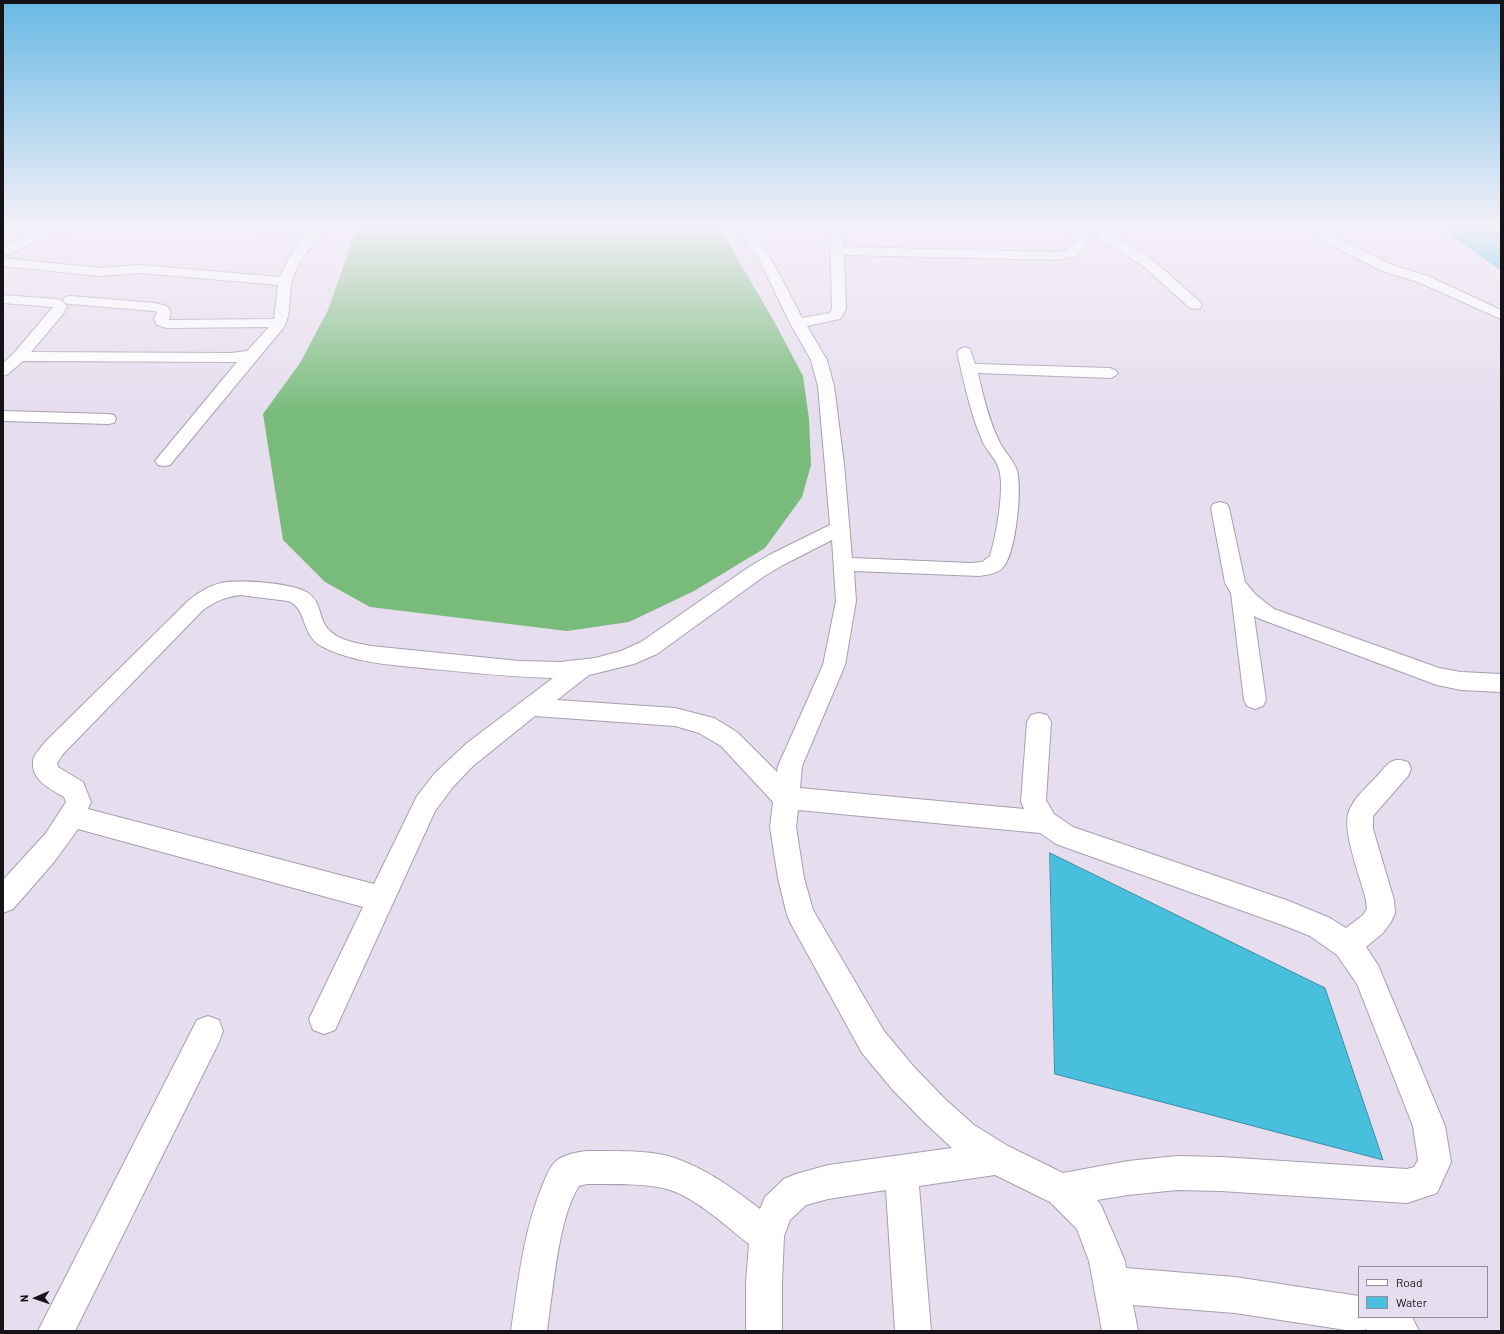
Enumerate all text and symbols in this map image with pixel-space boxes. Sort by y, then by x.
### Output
legend [1358,1266,1488,1318]
text: Road [1396,1275,1423,1289]
north arrow [16,1278,56,1318]
text: N [17,1295,30,1302]
text: Water [1396,1295,1427,1309]

